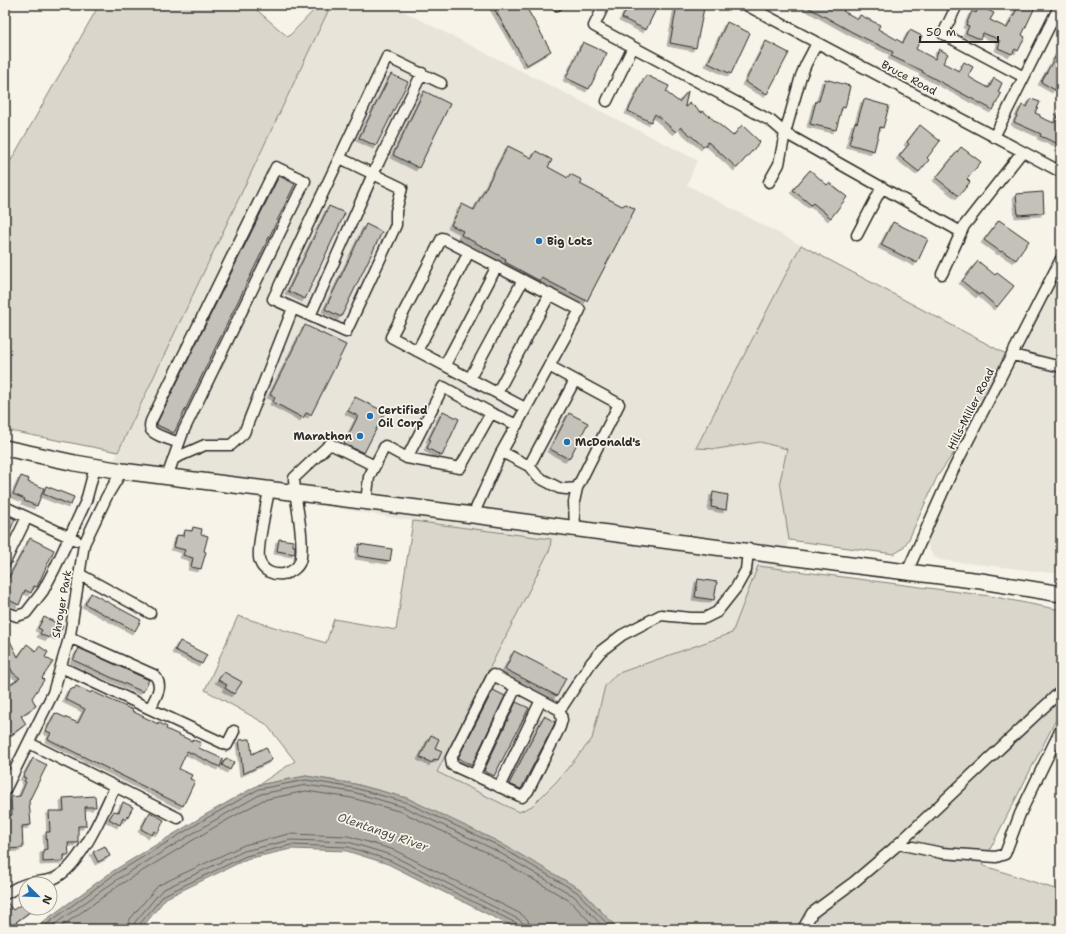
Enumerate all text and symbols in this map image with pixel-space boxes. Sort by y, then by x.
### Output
scale bar [920,18,998,44]
text: 50 m [926,24,956,40]
street label: Bruce Road [879,57,939,99]
place label: Big Lots [547,234,593,249]
marker: Big Lots [534,236,544,246]
street label: Hills-Miller Road [944,366,998,452]
place label: Certified Oil Corp [378,403,428,431]
marker: Certified Oil Corp [365,411,375,421]
place label: Marathon [293,429,353,444]
marker: Marathon [355,431,365,441]
place label: McDonald's [575,435,641,450]
marker: McDonald's [562,437,572,447]
street label: Shroyer Park [49,569,75,639]
water label: Olentangy River [335,809,431,855]
north arrow [18,876,58,916]
text: N [38,893,55,907]

